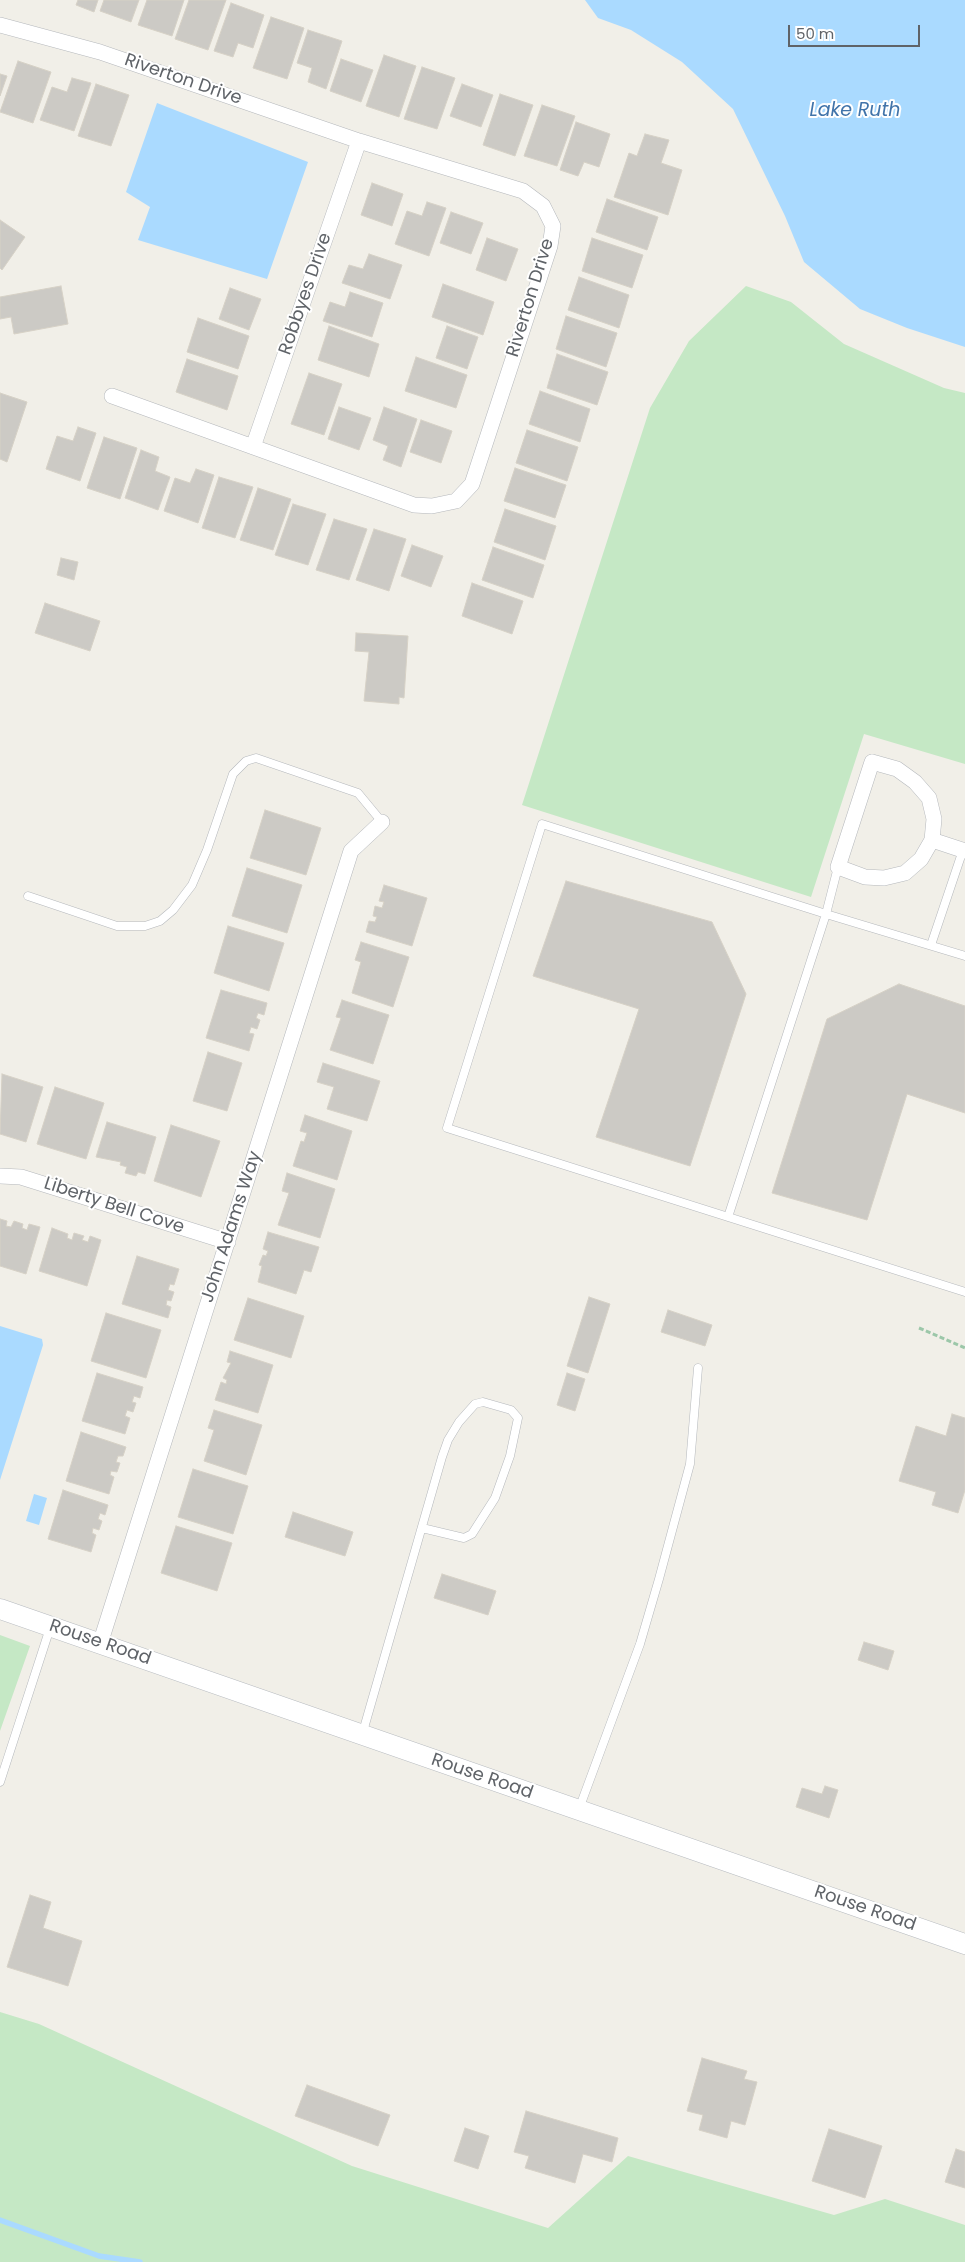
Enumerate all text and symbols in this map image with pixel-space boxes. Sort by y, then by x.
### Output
scale bar [790,15,922,47]
text: 50 m [796,23,834,44]
street label: Riverton Drive [121,50,245,110]
water label: Lake Ruth [809,100,901,122]
street label: Robbyes Drive [275,230,337,358]
street label: Riverton Drive [503,236,559,360]
street label: John Adams Way [197,1149,267,1305]
street label: Liberty Bell Cove [41,1173,187,1239]
street label: Rouse Road [46,1616,154,1670]
street label: Rouse Road [428,1750,536,1804]
street label: Rouse Road [811,1882,919,1936]

